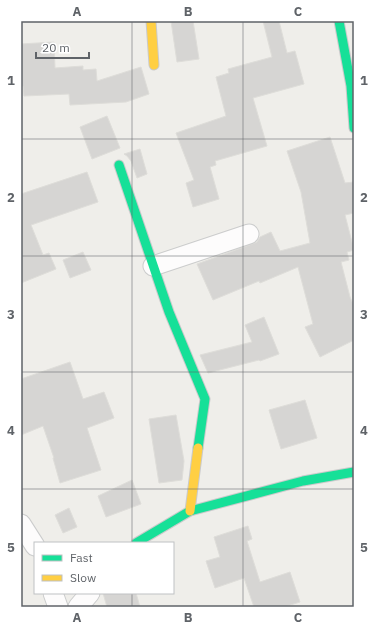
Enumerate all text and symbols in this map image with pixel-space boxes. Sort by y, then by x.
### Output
text: A [73,3,82,20]
text: B [184,3,193,20]
text: C [294,3,303,20]
scale bar [36,34,89,60]
text: 20 m [42,40,70,55]
text: 1 [7,72,15,89]
text: 1 [360,72,368,89]
text: 2 [7,189,15,206]
text: 2 [360,189,368,206]
text: 3 [7,306,15,323]
text: 3 [360,306,368,323]
text: 4 [7,422,15,439]
text: 4 [360,422,368,439]
text: 5 [7,539,15,556]
text: 5 [360,539,368,556]
legend [34,542,174,594]
text: Fast [70,550,93,565]
text: Slow [70,570,96,585]
text: A [73,609,82,626]
text: B [184,609,193,626]
text: C [294,609,303,626]

